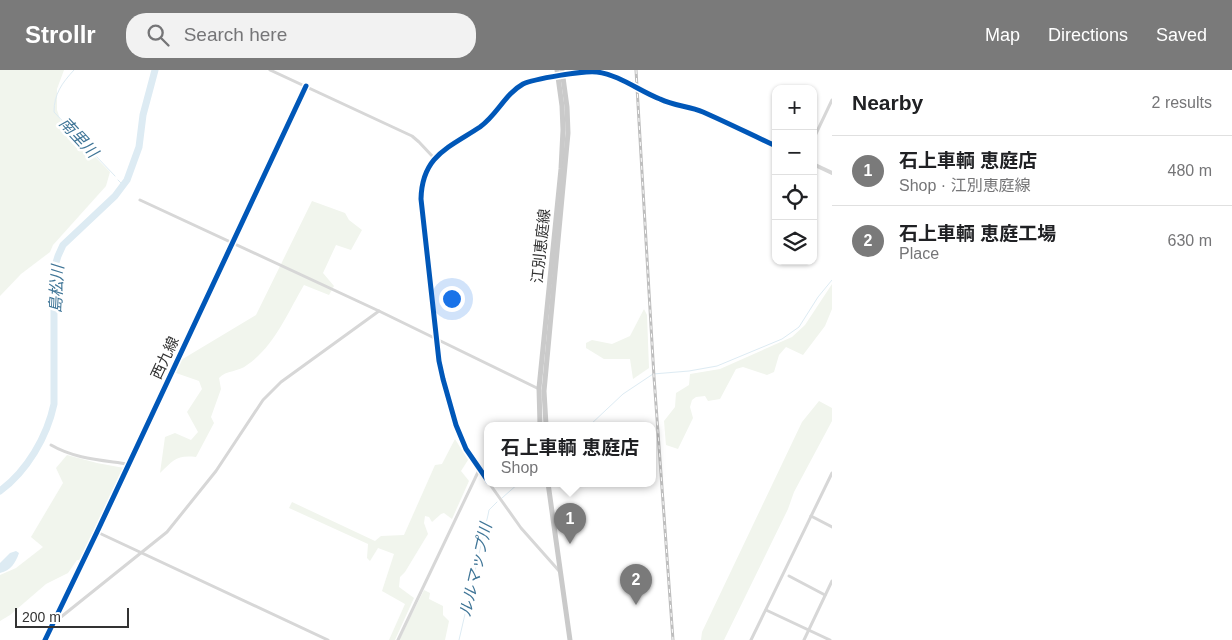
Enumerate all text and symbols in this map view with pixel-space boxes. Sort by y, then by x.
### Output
search box [126,13,476,58]
text: Strollr [25,21,96,48]
icon: search [144,21,172,49]
text: Search here [184,24,287,45]
text: Map [985,25,1020,45]
text: Directions [1048,25,1128,45]
text: Saved [1156,25,1207,45]
map controls [772,85,817,265]
button: + [772,85,817,130]
text: Nearby [852,91,923,114]
text: 2 results [1152,94,1212,111]
water label: 南里川 [56,114,103,162]
button: − [772,130,817,175]
text: 石上車輌 恵庭店 [899,150,1037,171]
text: 1 [864,162,872,179]
text: 480 m [1168,162,1212,179]
button: locate [772,175,817,220]
text: Shop · 江別恵庭線 [899,177,1031,194]
street label: 江別恵庭線 [528,208,553,284]
button: layers [772,220,817,265]
text: 石上車輌 恵庭工場 [899,223,1056,244]
text: 2 [864,232,872,249]
text: 630 m [1168,232,1212,249]
text: Place [899,245,939,262]
water label: 島松川 [47,263,66,313]
your location [439,286,465,312]
street label: 西九線 [147,334,182,382]
popup [484,422,656,487]
text: 石上車輌 恵庭店 [501,437,639,458]
text: Shop [501,459,538,476]
pin: 1 [554,503,586,544]
water label: ルルマップ川 [456,519,495,619]
pin: 2 [620,564,652,605]
scale bar [15,605,129,628]
text: 200 m [22,609,61,625]

